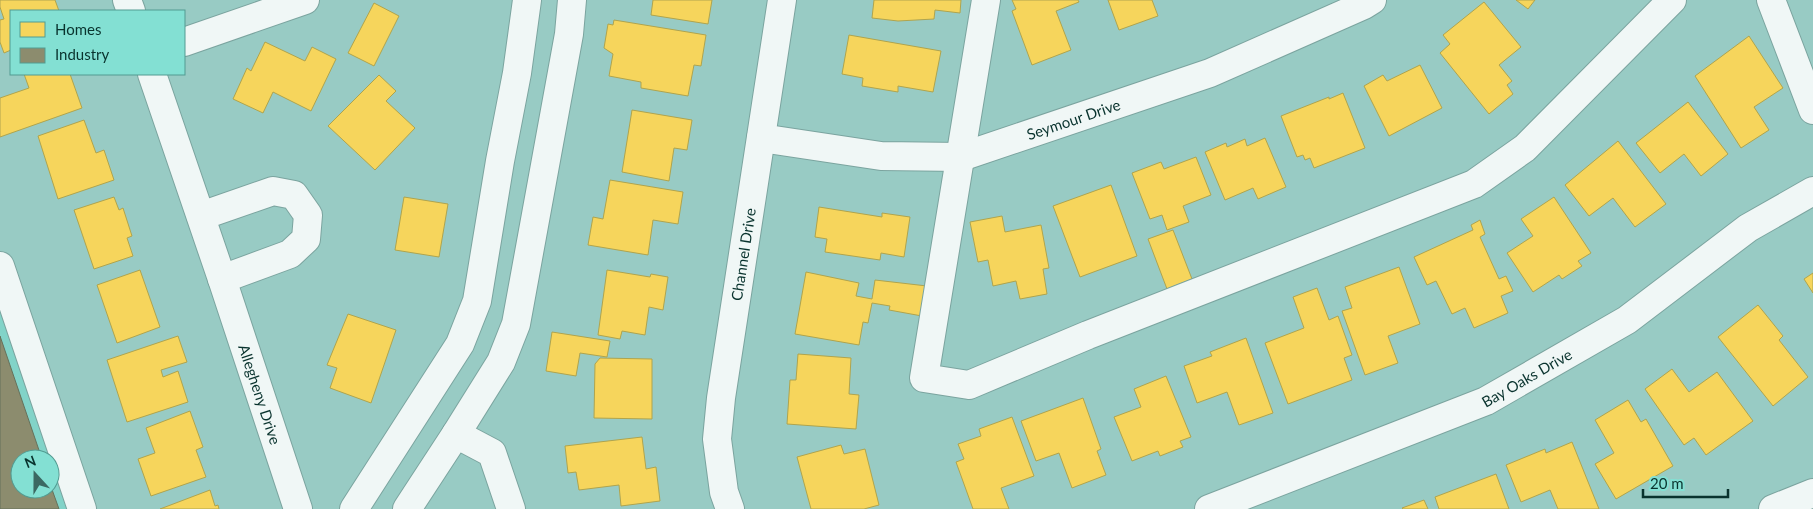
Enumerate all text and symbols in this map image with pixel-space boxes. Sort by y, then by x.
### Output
legend [10,10,185,75]
text: Homes [55,20,101,38]
text: Industry [55,45,110,63]
street label: Seymour Drive [1024,95,1123,143]
street label: Channel Drive [727,207,759,302]
street label: Allegheny Drive [235,342,285,447]
street label: Bay Oaks Drive [1478,345,1575,411]
north arrow [10,449,60,499]
text: N [22,452,38,471]
scale bar [1643,466,1728,498]
text: 20 m [1650,474,1684,492]

